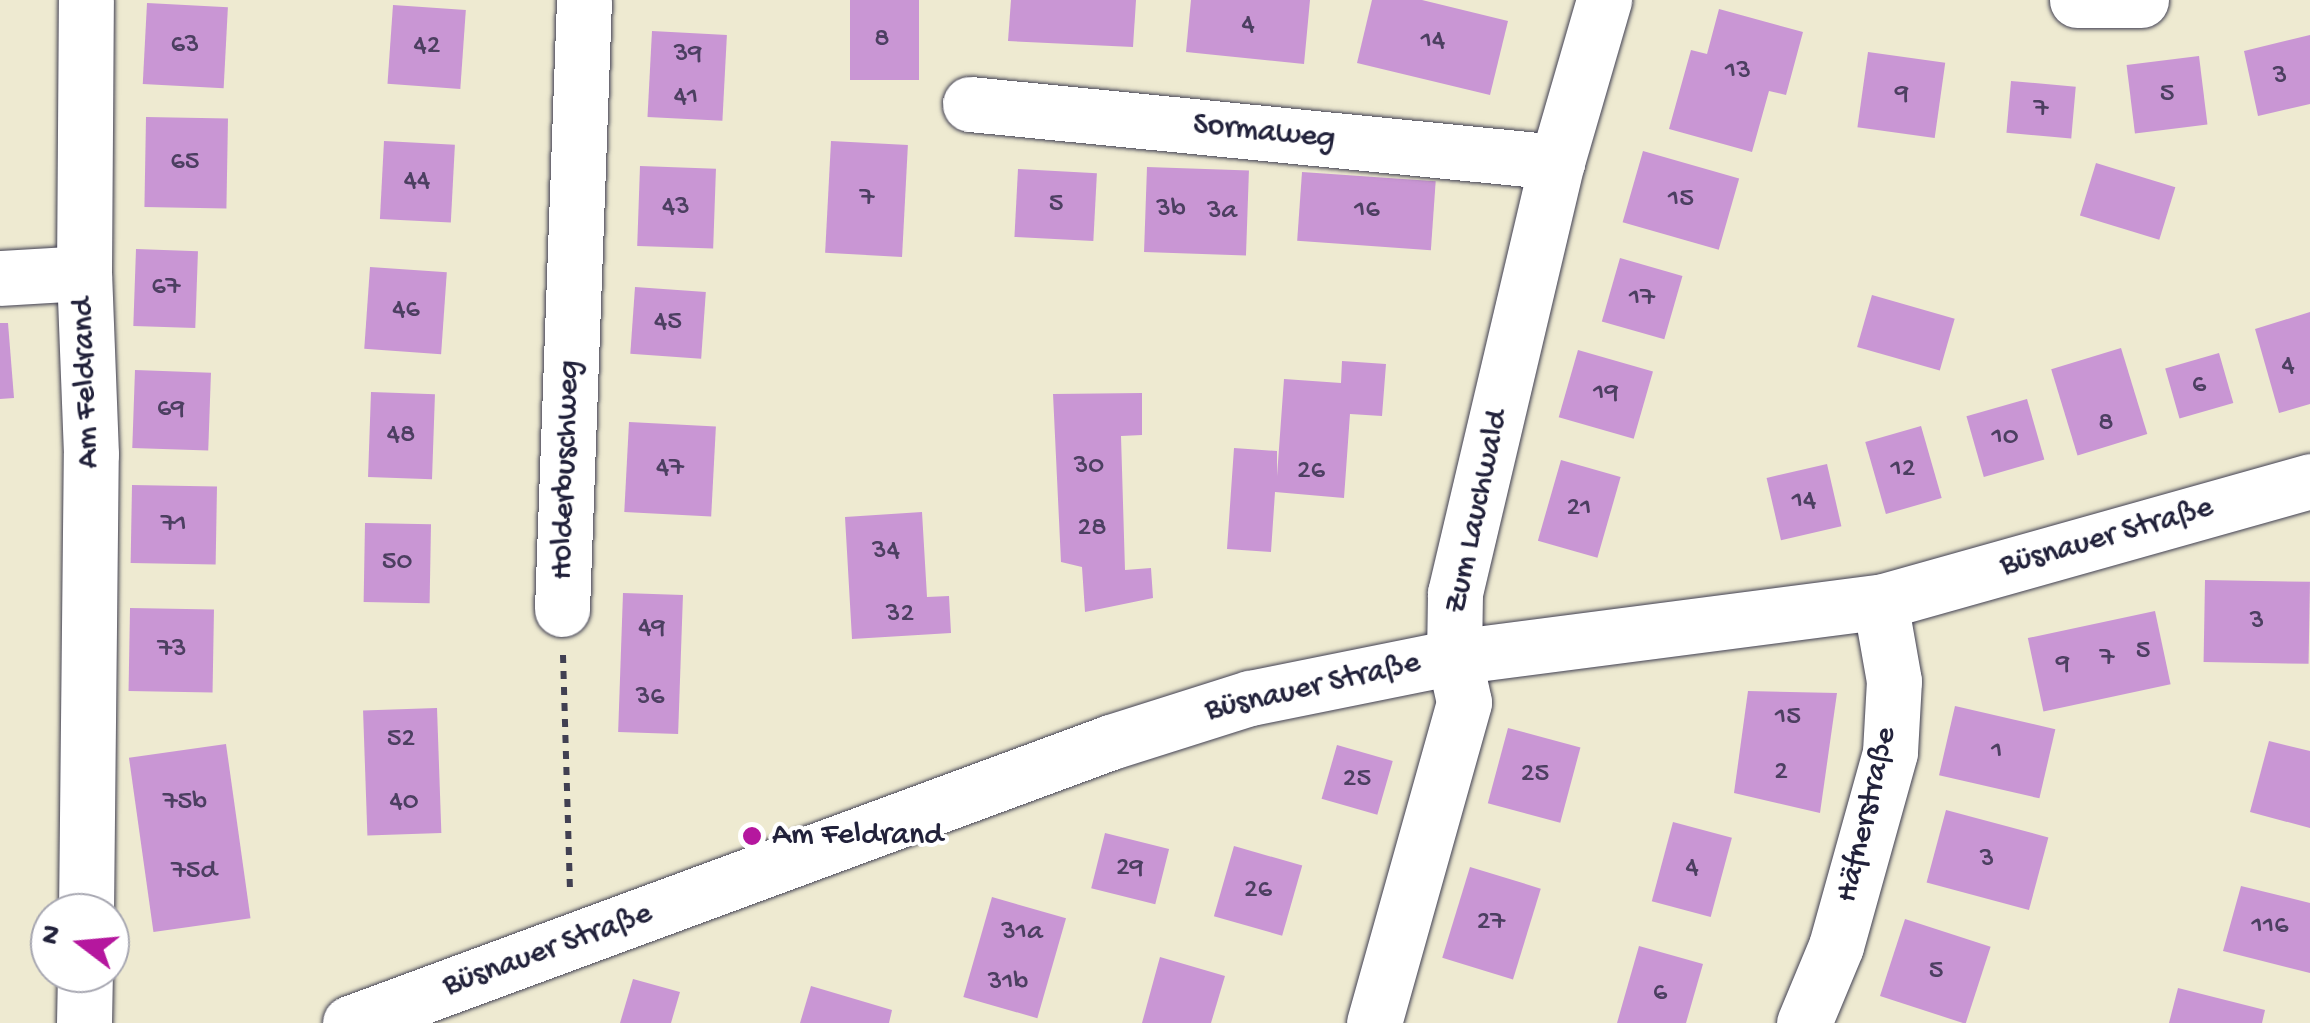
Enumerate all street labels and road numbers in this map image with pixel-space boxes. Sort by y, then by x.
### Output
street label: Sormaweg [1191,106,1337,160]
street label: Am Feldrand [65,297,109,469]
street label: Holderbuschweg [544,360,590,580]
street label: Zum Lauchwald [1438,407,1518,617]
street label: Büsnauer Straße [1996,489,2218,587]
street label: Büsnauer Straße [1202,645,1424,731]
street label: Häfnerstraße [1829,724,1907,906]
street label: Büsnauer Straße [438,895,658,1007]

